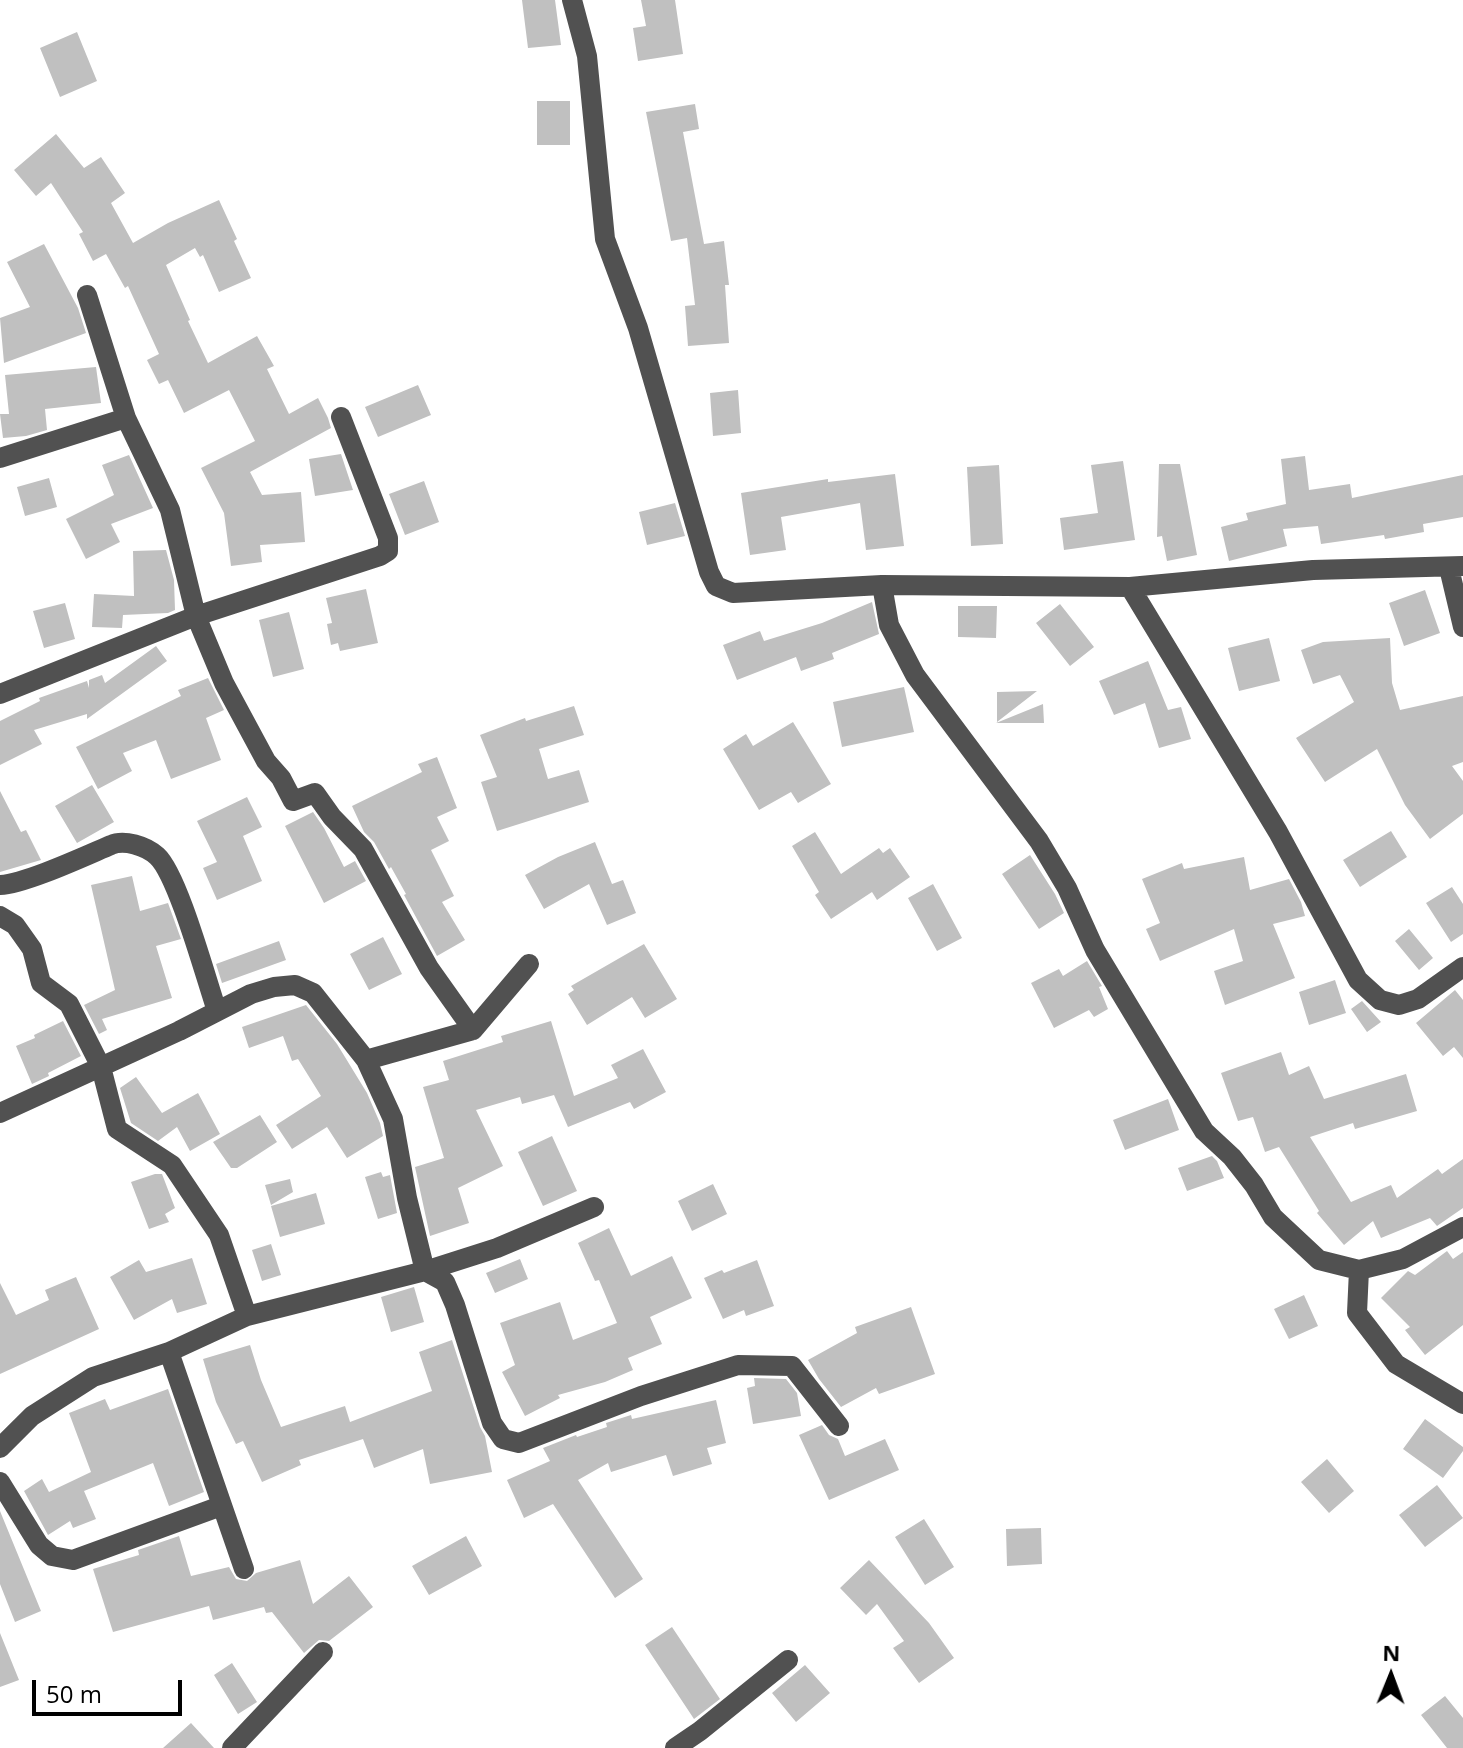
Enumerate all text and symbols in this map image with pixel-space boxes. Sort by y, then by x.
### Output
north arrow [1351,1636,1431,1716]
text: N [1382,1637,1401,1667]
scale bar [36,1664,186,1714]
text: 50 m [46,1677,102,1710]

